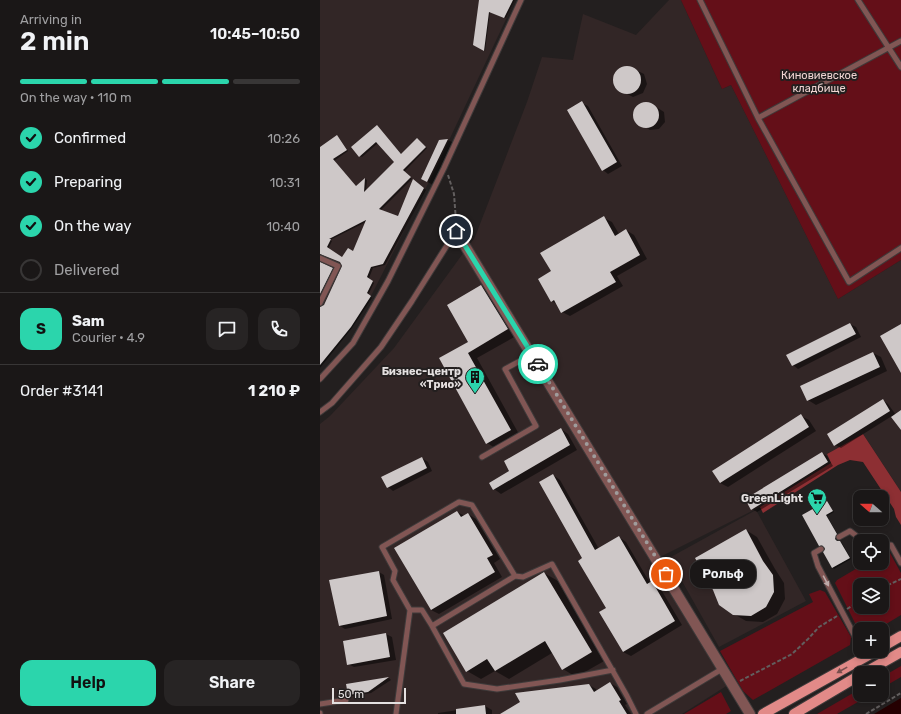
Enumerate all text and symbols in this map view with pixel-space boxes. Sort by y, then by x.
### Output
text: Arriving in [20,12,82,27]
text: 10:45–10:50 [210,25,300,43]
text: 2 min [20,26,89,57]
park label: Киновиевское кладбище [781,69,857,95]
text: On the way · 110 m [20,90,132,105]
icon: check [20,127,42,149]
text: Confirmed [54,129,126,147]
text: 10:26 [267,131,300,146]
icon: check [20,171,42,193]
text: Preparing [54,173,122,191]
text: 10:31 [270,175,300,190]
pin [439,214,473,248]
icon: check [20,215,42,237]
text: On the way [54,217,132,235]
text: 10:40 [267,219,300,234]
icon: home [445,220,467,242]
text: Delivered [54,261,119,279]
button: chat [206,308,248,350]
button: phone [258,308,300,350]
text: Sam [72,312,105,330]
text: S [36,320,46,338]
text: Courier · 4.9 [72,330,145,345]
courier [518,344,558,384]
icon: car [527,353,549,375]
place label: Бизнес-центр «Трио» [382,365,461,391]
building icon: Бизнес-центр «Трио» [464,366,486,394]
text: Order #3141 [20,382,103,400]
text: 1 210 ₽ [248,382,300,400]
supermarket icon: GreenLight [806,487,828,515]
north arrow [853,490,889,526]
map controls [853,490,889,702]
place label: GreenLight [741,492,803,505]
button: locate [853,534,889,570]
pin [649,557,683,591]
callout: Рольф [690,560,756,588]
icon: bag [655,563,677,585]
text: Рольф [702,566,744,581]
one-way arrow [823,575,829,587]
button: layers [853,578,889,614]
button: + [853,622,889,658]
button: Help [20,660,156,706]
button: Share [164,660,300,706]
button: − [853,666,889,702]
one-way arrow [836,667,848,674]
scale bar [332,686,406,705]
text: 50 m [338,688,364,701]

